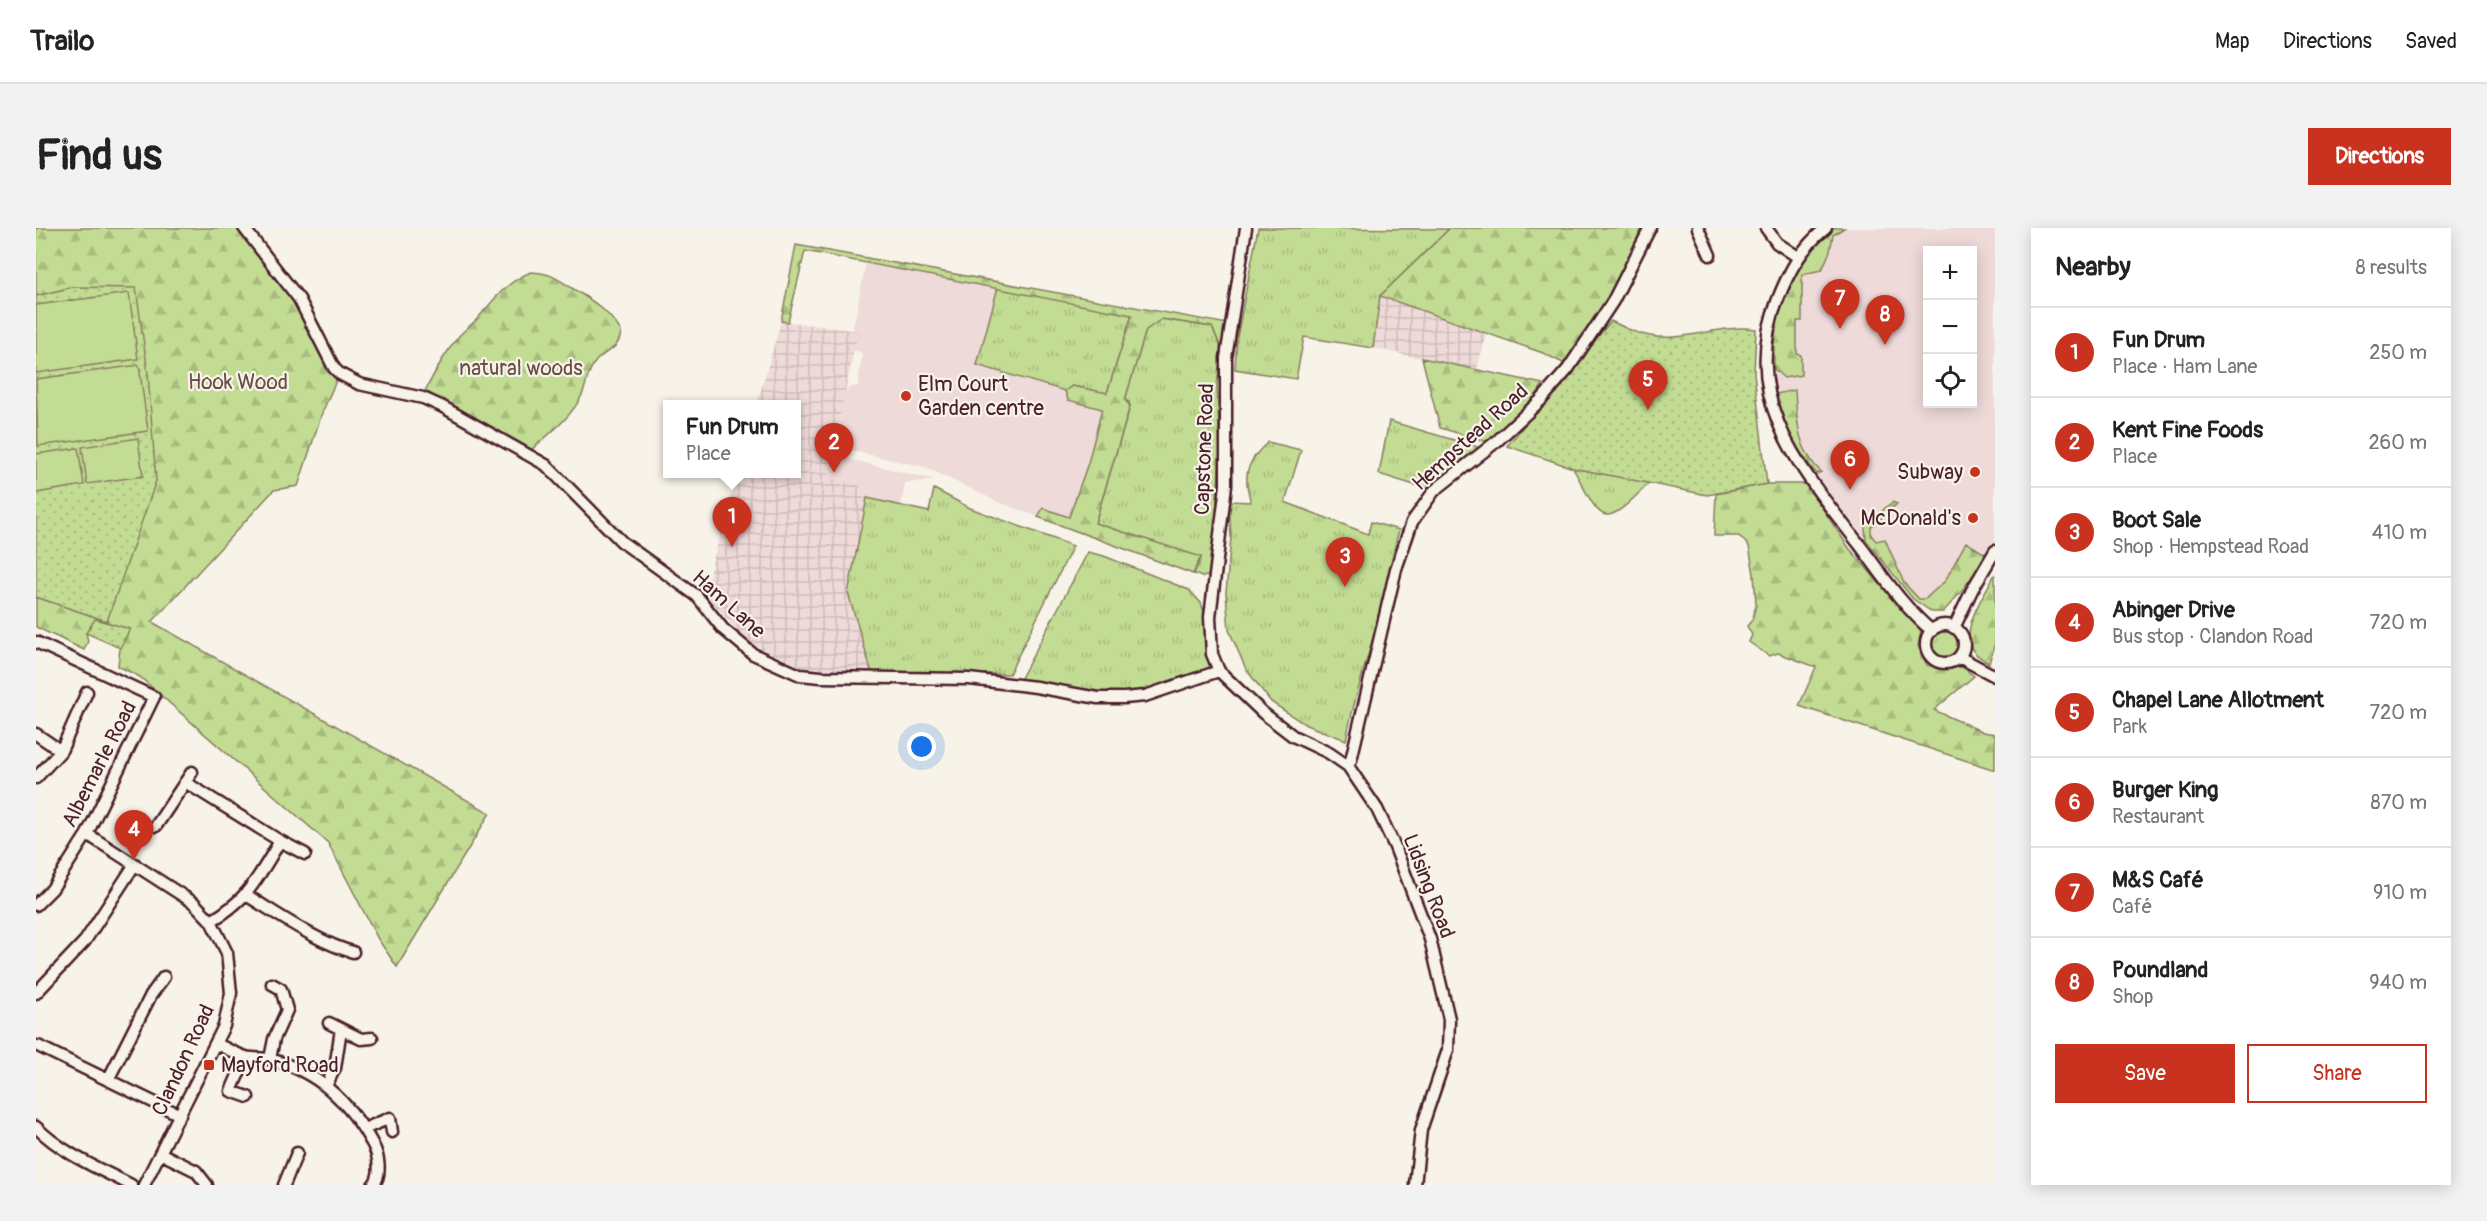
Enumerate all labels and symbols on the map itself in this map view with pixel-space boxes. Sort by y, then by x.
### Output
pin: 7 [1820,279,1860,329]
pin: 8 [1866,296,1904,345]
park label: natural woods [459,355,583,382]
pin: 5 [1628,360,1668,410]
park label: Hook Wood [188,369,288,396]
place label: Elm Court Garden centre [918,371,1044,422]
street label: Hempstead Road [1407,378,1534,497]
street label: Capstone Road [1189,383,1220,515]
marker: Elm Court Garden centre [899,389,913,403]
pin: 2 [814,424,854,473]
pin: 6 [1830,440,1870,490]
place label: Subway [1897,459,1963,486]
marker: Subway [1968,465,1982,479]
pin: 1 [712,498,752,547]
place label: McDonald's [1860,505,1962,532]
marker: McDonald's [1966,511,1980,525]
pin: 3 [1326,538,1364,587]
street label: Ham Lane [686,564,771,645]
street label: Albemarle Road [56,696,143,832]
your location [907,732,936,761]
pin: 4 [114,810,154,860]
street label: Lidsing Road [1396,830,1461,942]
street label: Clandon Road [146,1000,221,1120]
place label: Mayford Road [221,1052,339,1079]
marker: Mayford Road [202,1058,216,1072]

